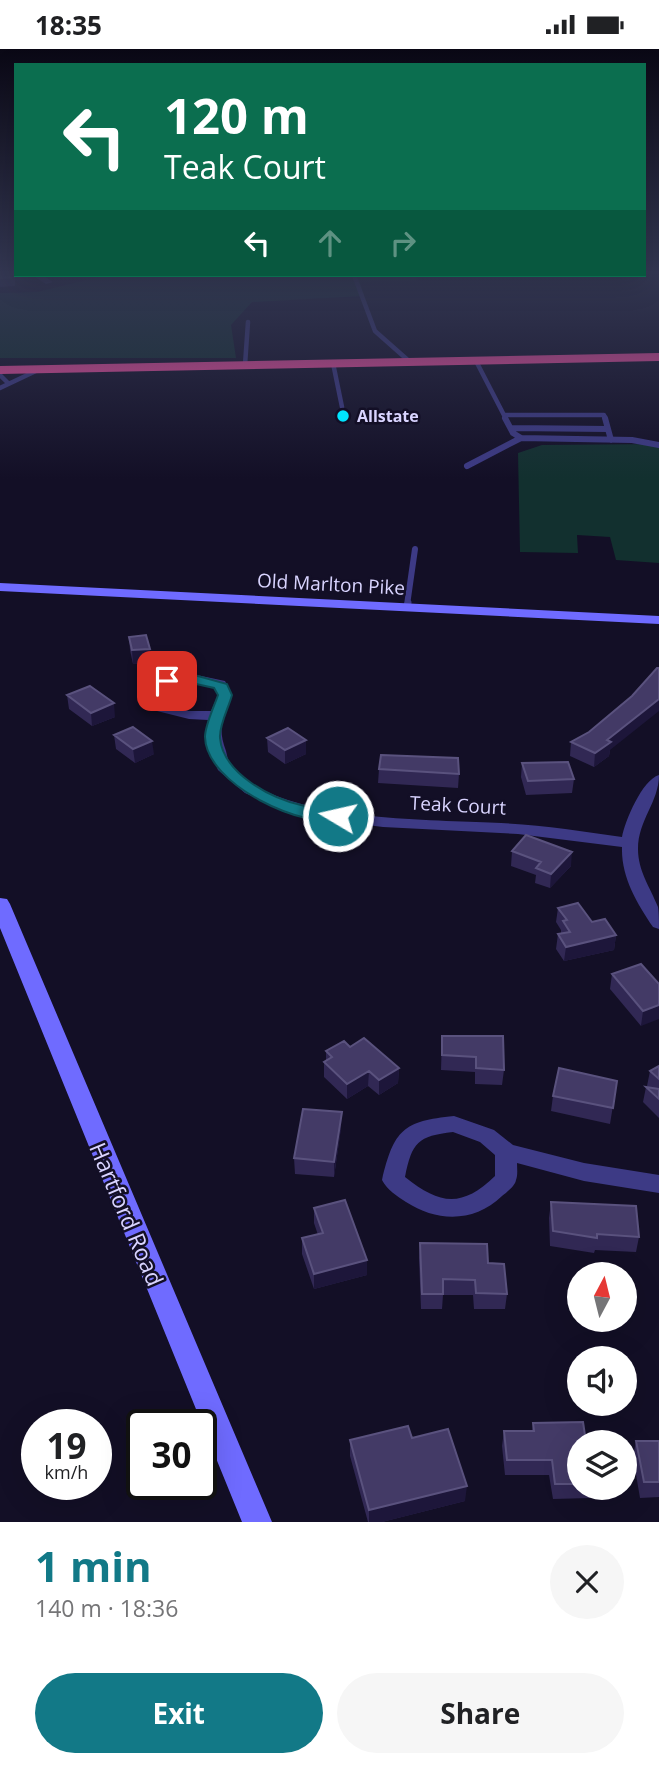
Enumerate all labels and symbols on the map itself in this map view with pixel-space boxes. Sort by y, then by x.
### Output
place label: Allstate [357,405,419,427]
marker: Allstate [335,408,351,424]
street label: Old Marlton Pike [256,567,406,601]
pin [137,651,197,711]
position arrow [301,779,375,853]
street label: Teak Court [409,790,507,821]
street label: Hartford Road [82,1137,172,1291]
north arrow [567,1262,637,1332]
speed limit sign: 30 [126,1409,217,1500]

